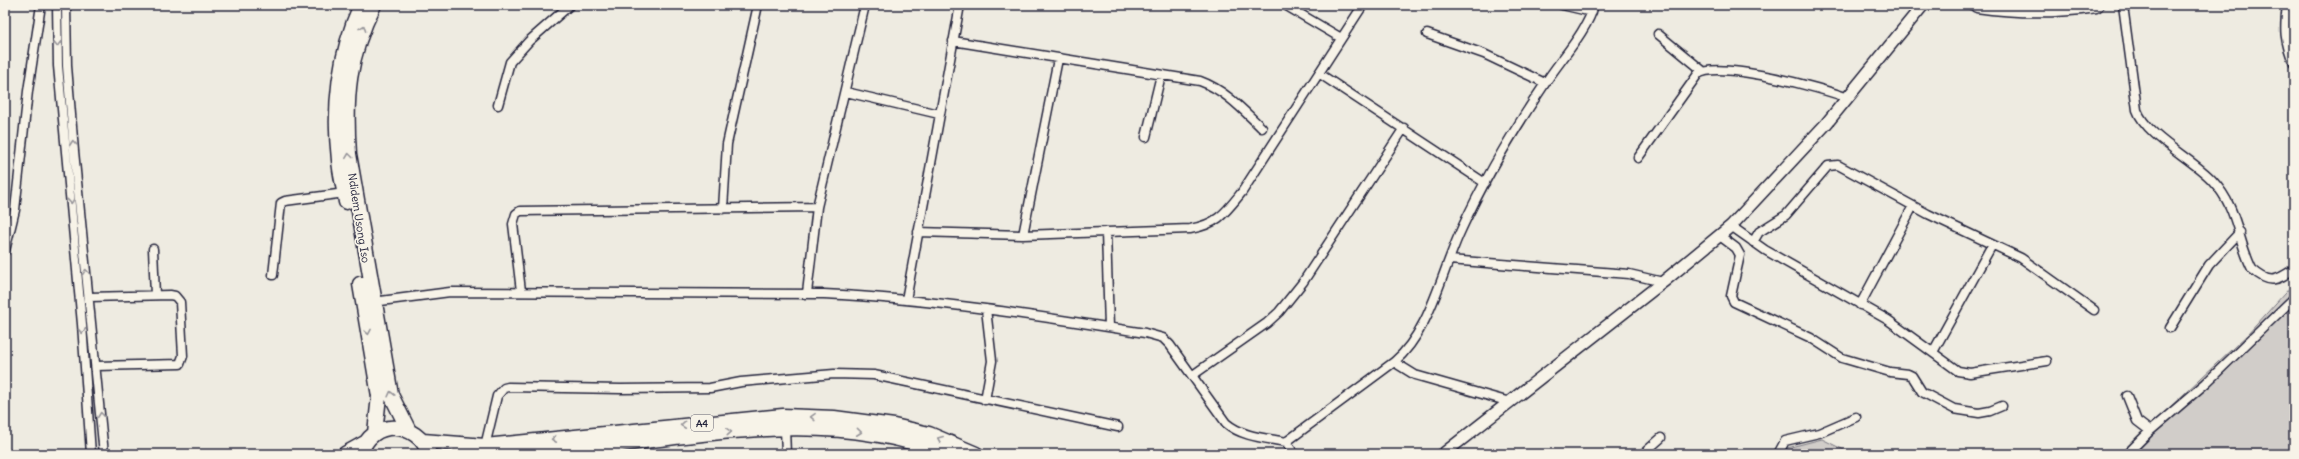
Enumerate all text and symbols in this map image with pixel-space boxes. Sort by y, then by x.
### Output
one-way arrow [358,25,366,32]
one-way arrow [53,41,61,47]
one-way arrow [69,140,78,146]
one-way arrow [345,153,354,159]
street label: Ndidem Usong Iso [345,172,373,264]
one-way arrow [66,198,75,204]
one-way arrow [82,269,91,275]
one-way arrow [78,328,87,334]
one-way arrow [363,329,372,335]
one-way arrow [388,391,396,397]
one-way arrow [96,412,105,418]
one-way arrow [810,413,816,421]
road number: A4 [691,415,713,431]
one-way arrow [680,421,686,430]
one-way arrow [726,427,732,436]
one-way arrow [856,427,862,436]
one-way arrow [551,434,557,443]
one-way arrow [937,436,945,444]

